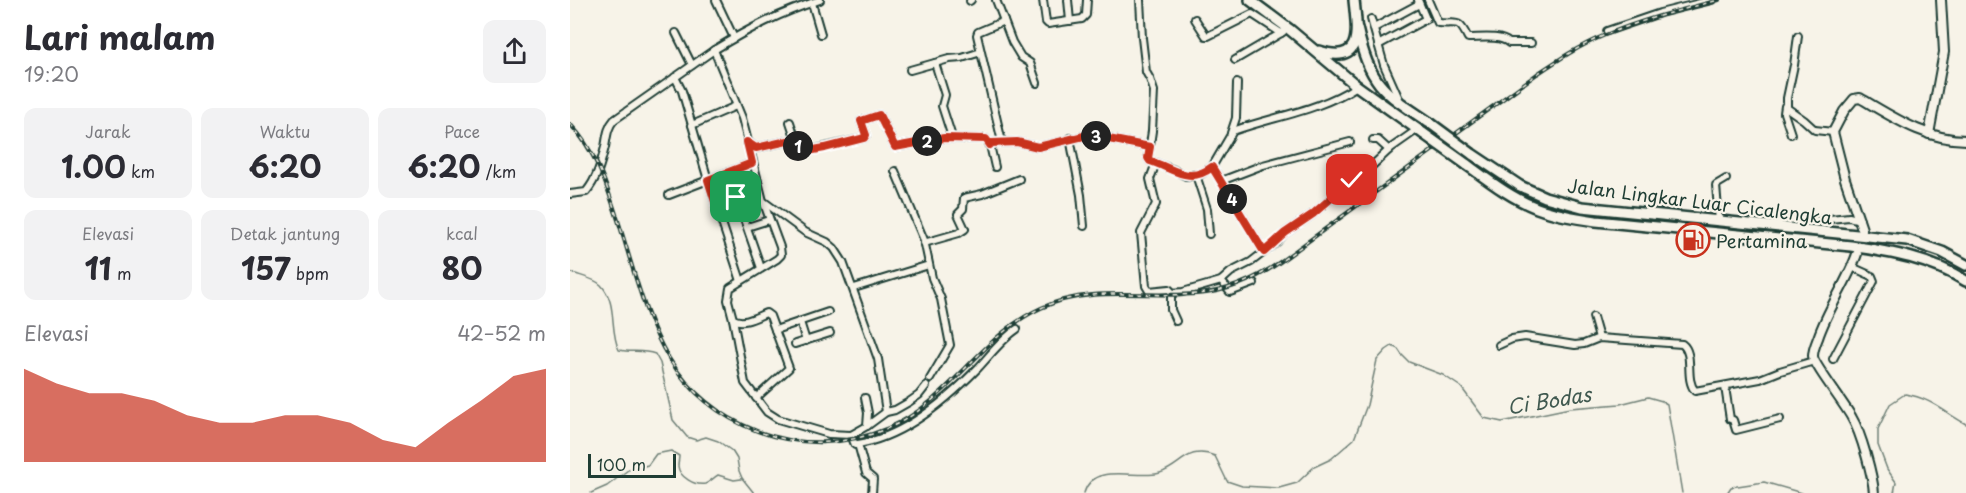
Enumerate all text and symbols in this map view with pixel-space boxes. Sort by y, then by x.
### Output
text: Lari malam [24,11,216,61]
button: share [483,20,546,83]
text: 19:20 [24,59,79,89]
text: Jarak [85,119,131,143]
text: Waktu [260,119,310,143]
text: Pace [444,119,480,143]
pin: 3 [1081,121,1111,151]
text: 3 [1091,124,1101,148]
pin: 2 [912,126,942,156]
text: 2 [921,129,933,153]
pin: 1 [783,131,813,161]
text: 1 [794,134,802,158]
text: 1.00 [61,143,126,188]
text: 6:20 [249,143,321,188]
text: 6:20 [408,143,481,188]
pin [1326,154,1377,205]
text: km [126,159,155,183]
text: /km [481,159,516,183]
icon: check [1335,163,1368,196]
pin [710,171,761,222]
street label: Jalan Lingkar Luar Cicalengka [1566,171,1835,231]
icon: arrive [719,180,752,213]
pin: 4 [1217,184,1247,214]
text: 4 [1227,187,1237,211]
text: Elevasi [82,221,134,245]
text: Detak jantung [230,221,340,245]
text: kcal [446,221,478,245]
fuel station icon: Pertamina [1675,222,1711,258]
place label: Pertamina [1716,227,1808,254]
text: 11 [85,245,112,290]
text: 157 [241,245,291,290]
text: 80 [441,245,483,290]
text: m [112,261,131,285]
text: bpm [291,261,329,285]
text: Elevasi [24,318,89,348]
text: 42–52 m [457,318,546,348]
water label: Ci Bodas [1505,378,1595,421]
scale bar [588,451,676,478]
text: 100 m [597,452,646,476]

